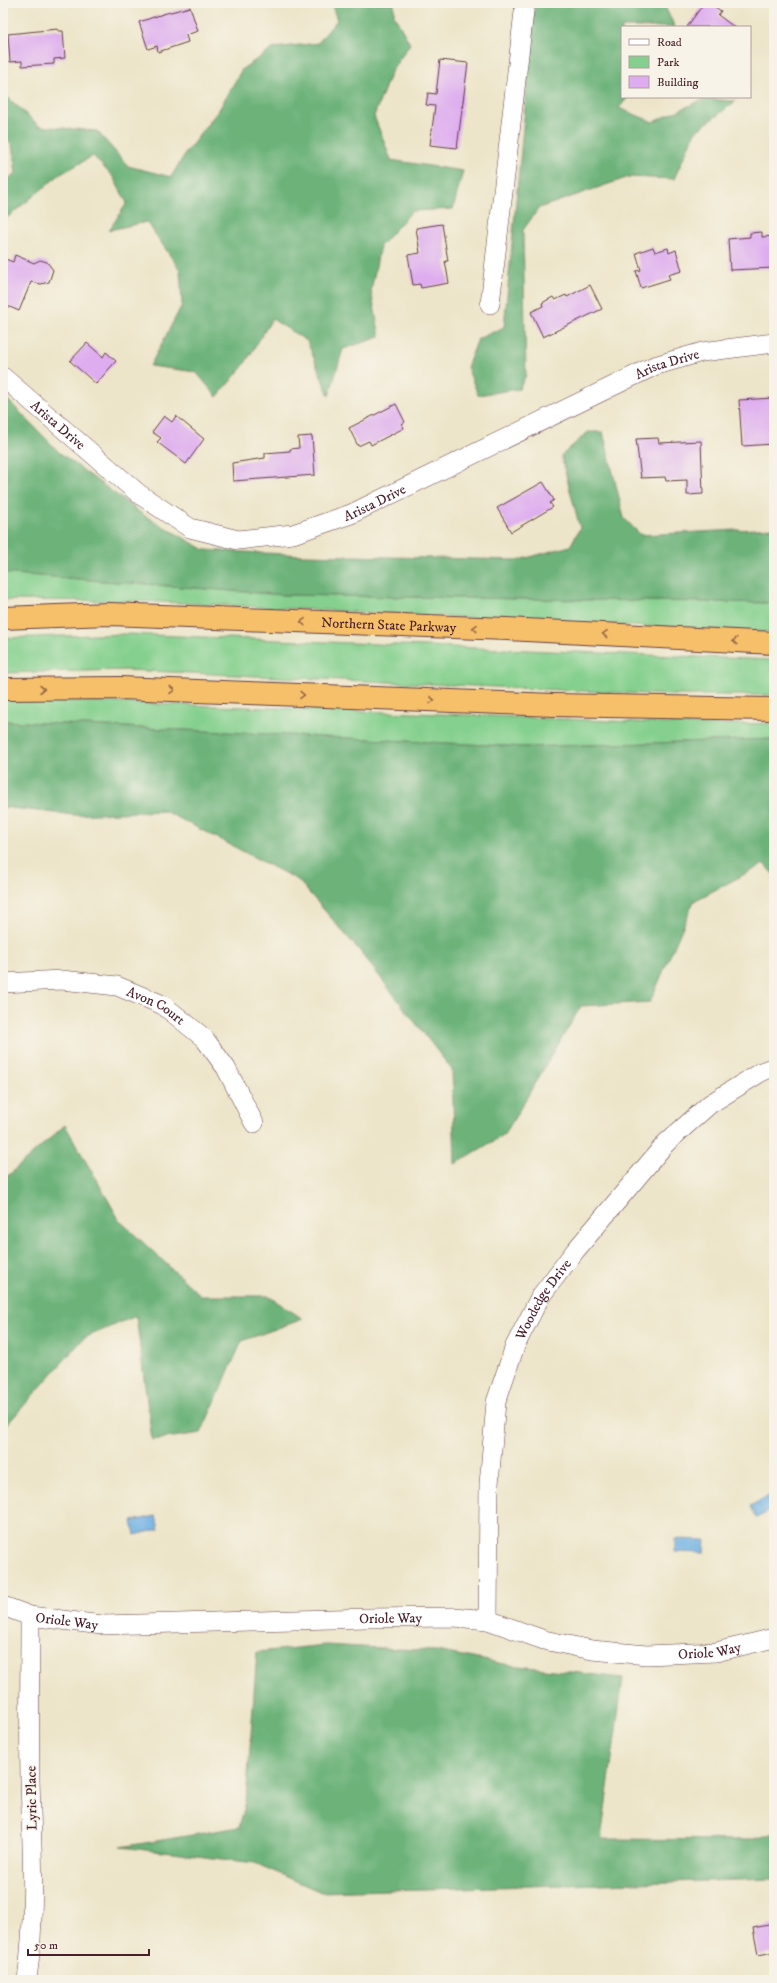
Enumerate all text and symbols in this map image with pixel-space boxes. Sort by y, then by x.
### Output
legend [621,26,751,98]
text: Road [657,35,682,50]
text: Park [657,55,679,70]
text: Building [657,75,698,90]
street label: Arista Drive [632,345,702,384]
street label: Arista Drive [26,397,89,454]
street label: Arista Drive [341,481,409,526]
street label: Northern State Parkway [321,614,457,637]
one-way arrow [300,618,306,626]
one-way arrow [472,624,478,633]
one-way arrow [602,630,608,639]
one-way arrow [732,636,738,645]
one-way arrow [39,684,45,693]
one-way arrow [169,686,175,694]
one-way arrow [299,691,305,699]
one-way arrow [429,696,435,704]
street label: Avon Court [124,983,189,1029]
street label: Woodedge Drive [511,1256,576,1344]
street label: Oriole Way [34,1609,100,1634]
street label: Oriole Way [359,1609,423,1628]
street label: Oriole Way [678,1638,743,1664]
street label: Lyric Place [22,1765,42,1830]
scale bar [28,1931,149,1957]
text: 50 m [34,1938,58,1953]

